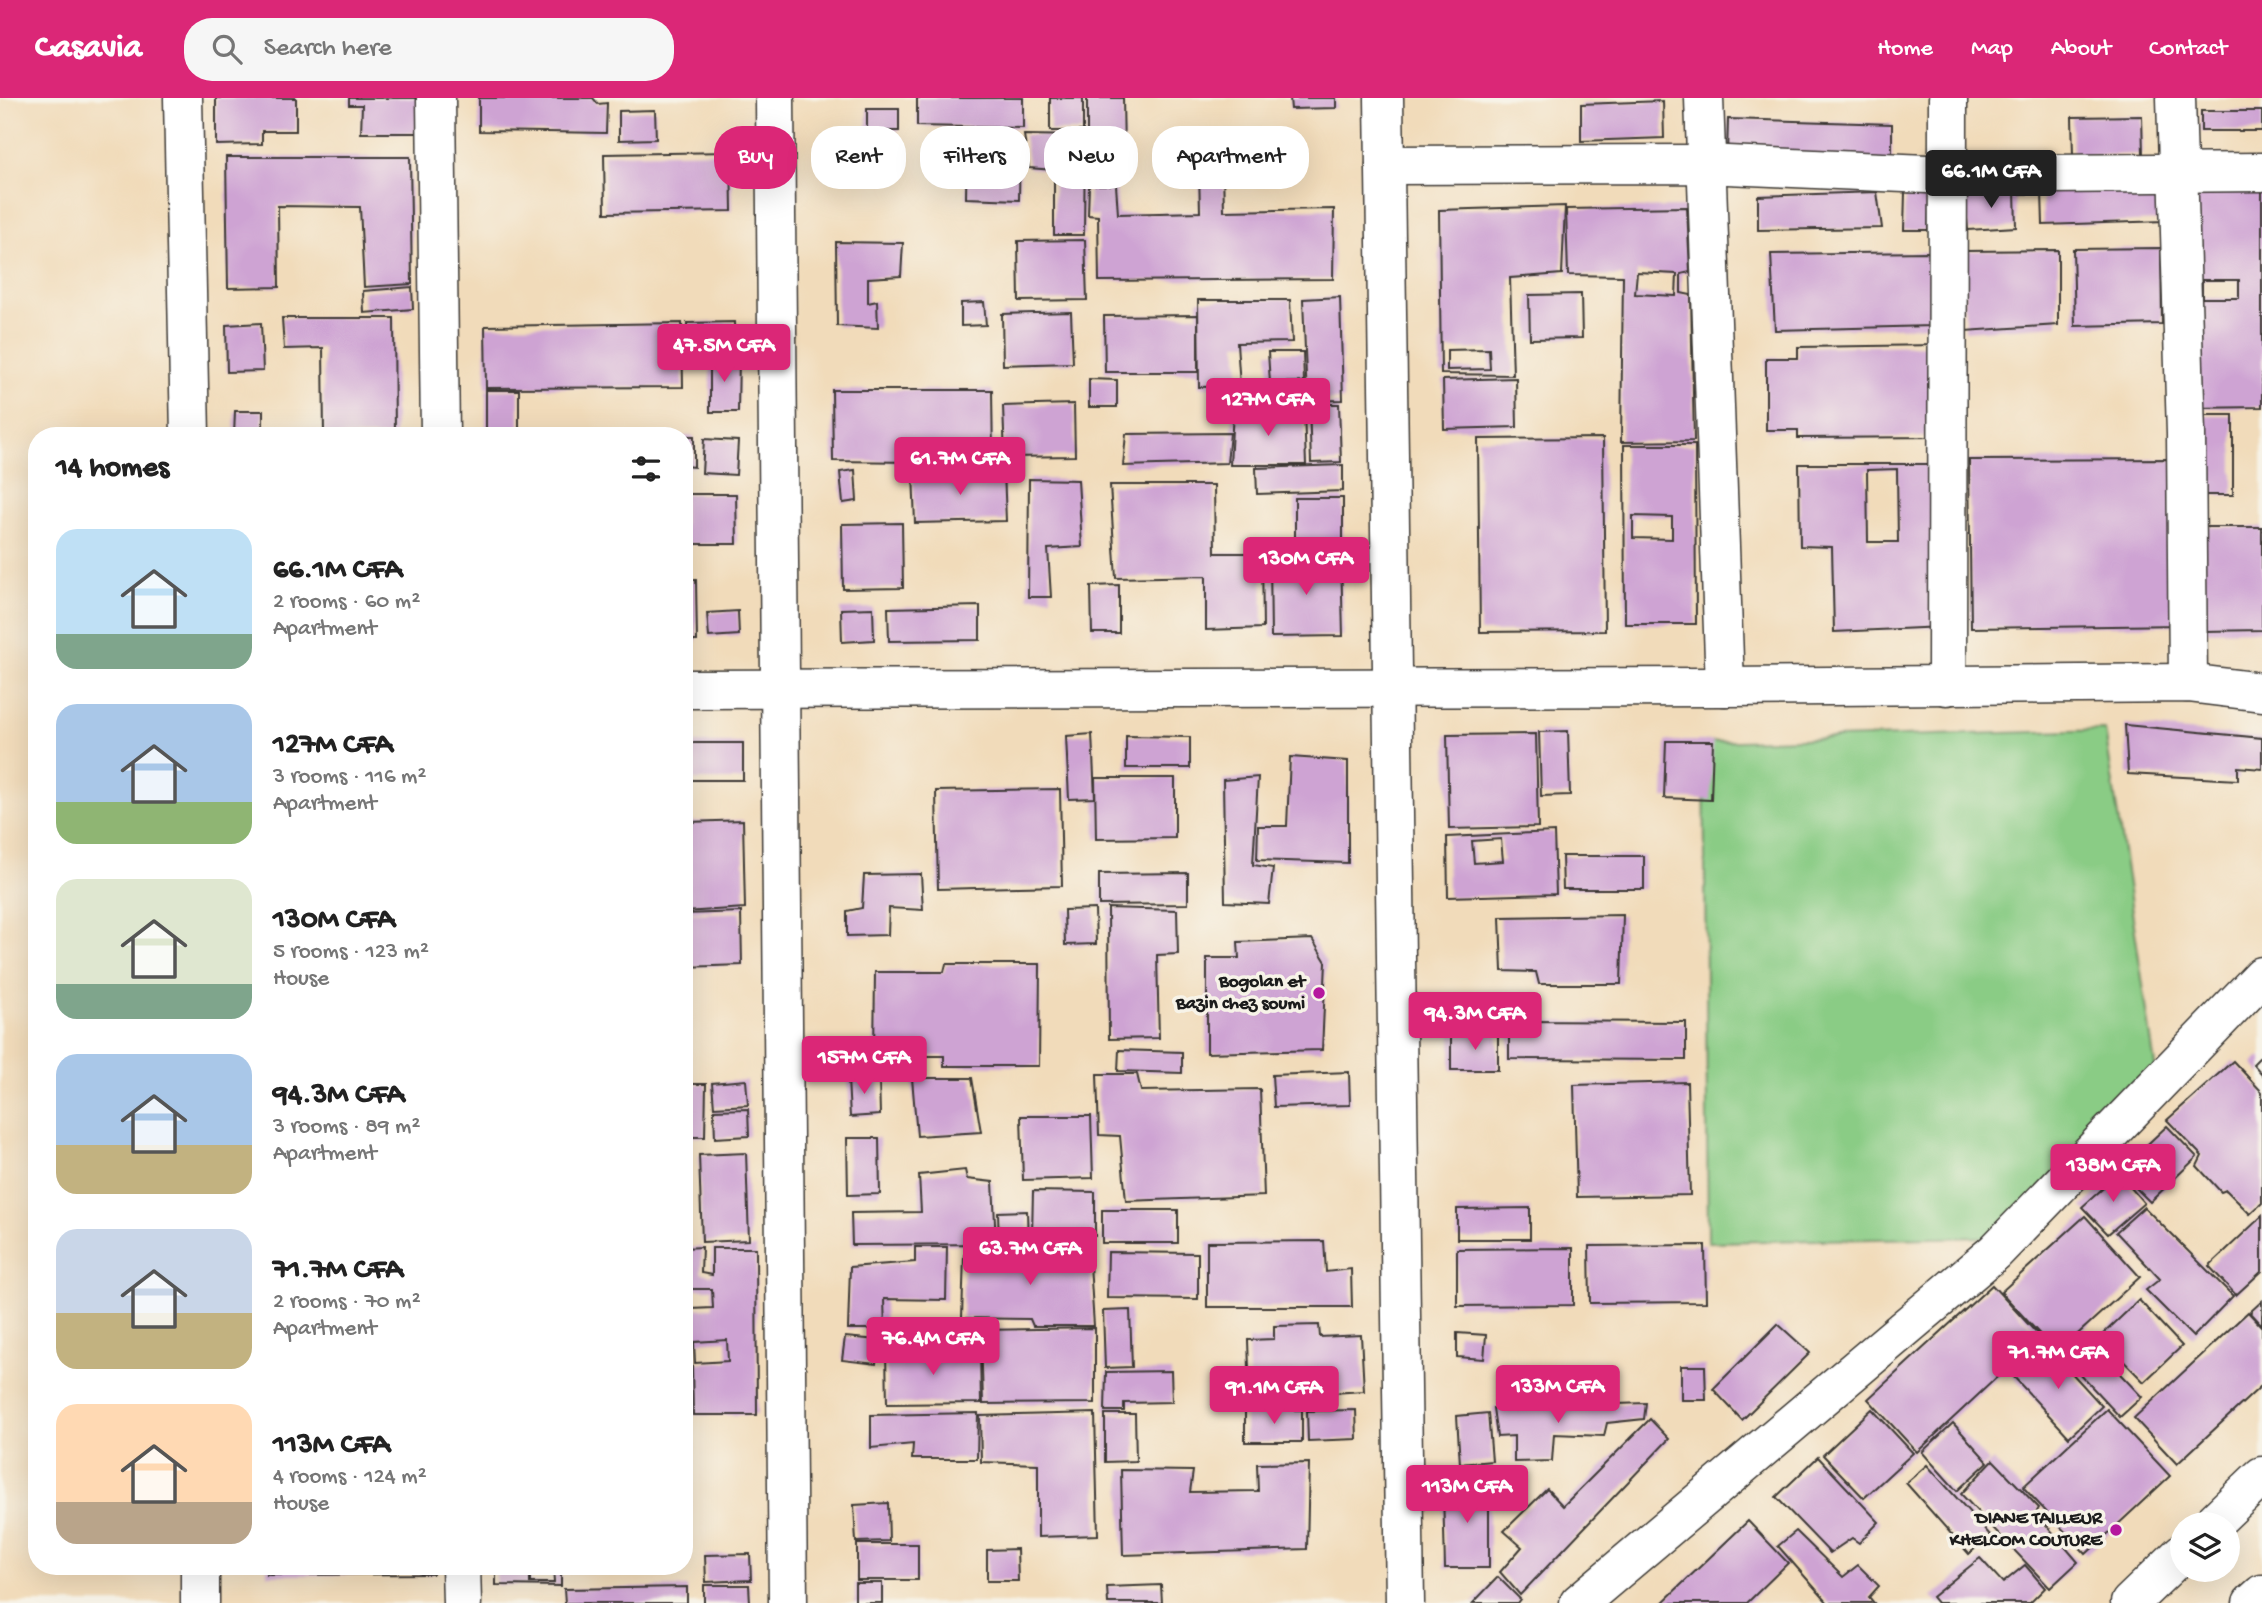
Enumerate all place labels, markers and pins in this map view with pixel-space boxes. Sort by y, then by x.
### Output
pin: 66.1M CFA [1911,150,2071,210]
pin: 47.5M CFA [644,324,804,384]
pin: 127M CFA [1196,378,1340,438]
pin: 61.7M CFA [880,438,1040,497]
pin: 130M CFA [1234,538,1378,597]
place label: Bogolan et Bazin chez soumi [1175,971,1307,1016]
marker: Bogolan et Bazin chez soumi [1311,985,1327,1001]
pin: 94.3M CFA [1395,992,1555,1052]
pin: 157M CFA [792,1037,936,1096]
pin: 138M CFA [2041,1144,2185,1204]
pin: 63.7M CFA [950,1228,1110,1287]
pin: 76.4M CFA [853,1318,1013,1377]
pin: 71.7M CFA [1978,1332,2138,1391]
pin: 91.1M CFA [1194,1366,1354,1426]
pin: 133M CFA [1486,1366,1630,1425]
pin: 113M CFA [1395,1466,1539,1525]
place label: DIANE TAILLEUR KHELCOM COUTURE [1949,1508,2103,1553]
marker: DIANE TAILLEUR KHELCOM COUTURE [2108,1522,2124,1538]

